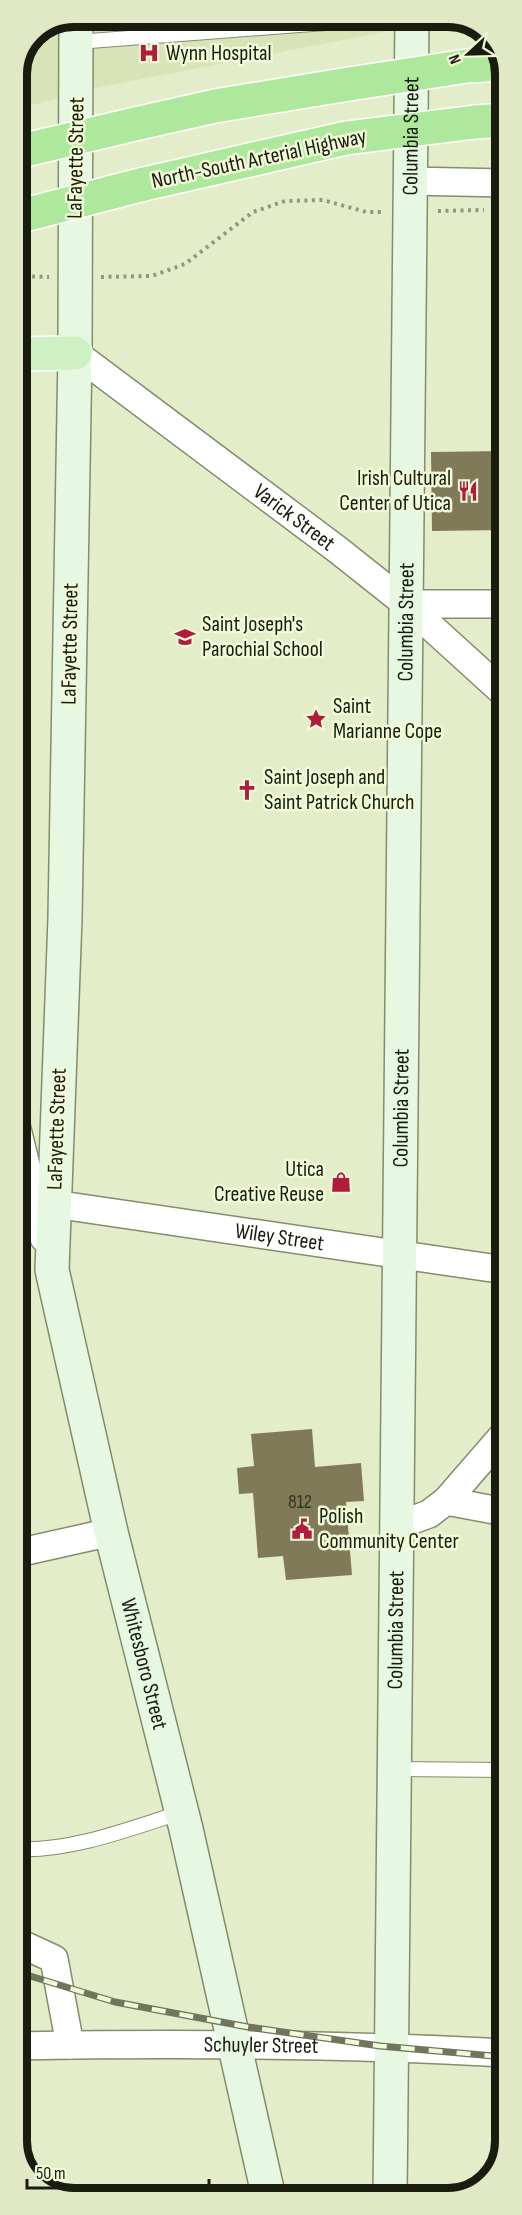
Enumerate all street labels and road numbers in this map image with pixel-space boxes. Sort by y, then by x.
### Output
street label: Columbia Street [397,76,425,196]
street label: LaFayette Street [61,97,91,219]
street label: North-South Arterial Highway [149,123,369,195]
street label: Varick Street [248,478,341,557]
street label: Columbia Street [392,562,420,682]
street label: LaFayette Street [55,583,85,705]
street label: Columbia Street [387,1048,415,1168]
street label: LaFayette Street [41,1067,73,1190]
street label: Wiley Street [233,1217,326,1257]
street label: Columbia Street [382,1570,410,1690]
street label: Whitesboro Street [115,1595,174,1733]
street label: Schuyler Street [204,2031,319,2059]

